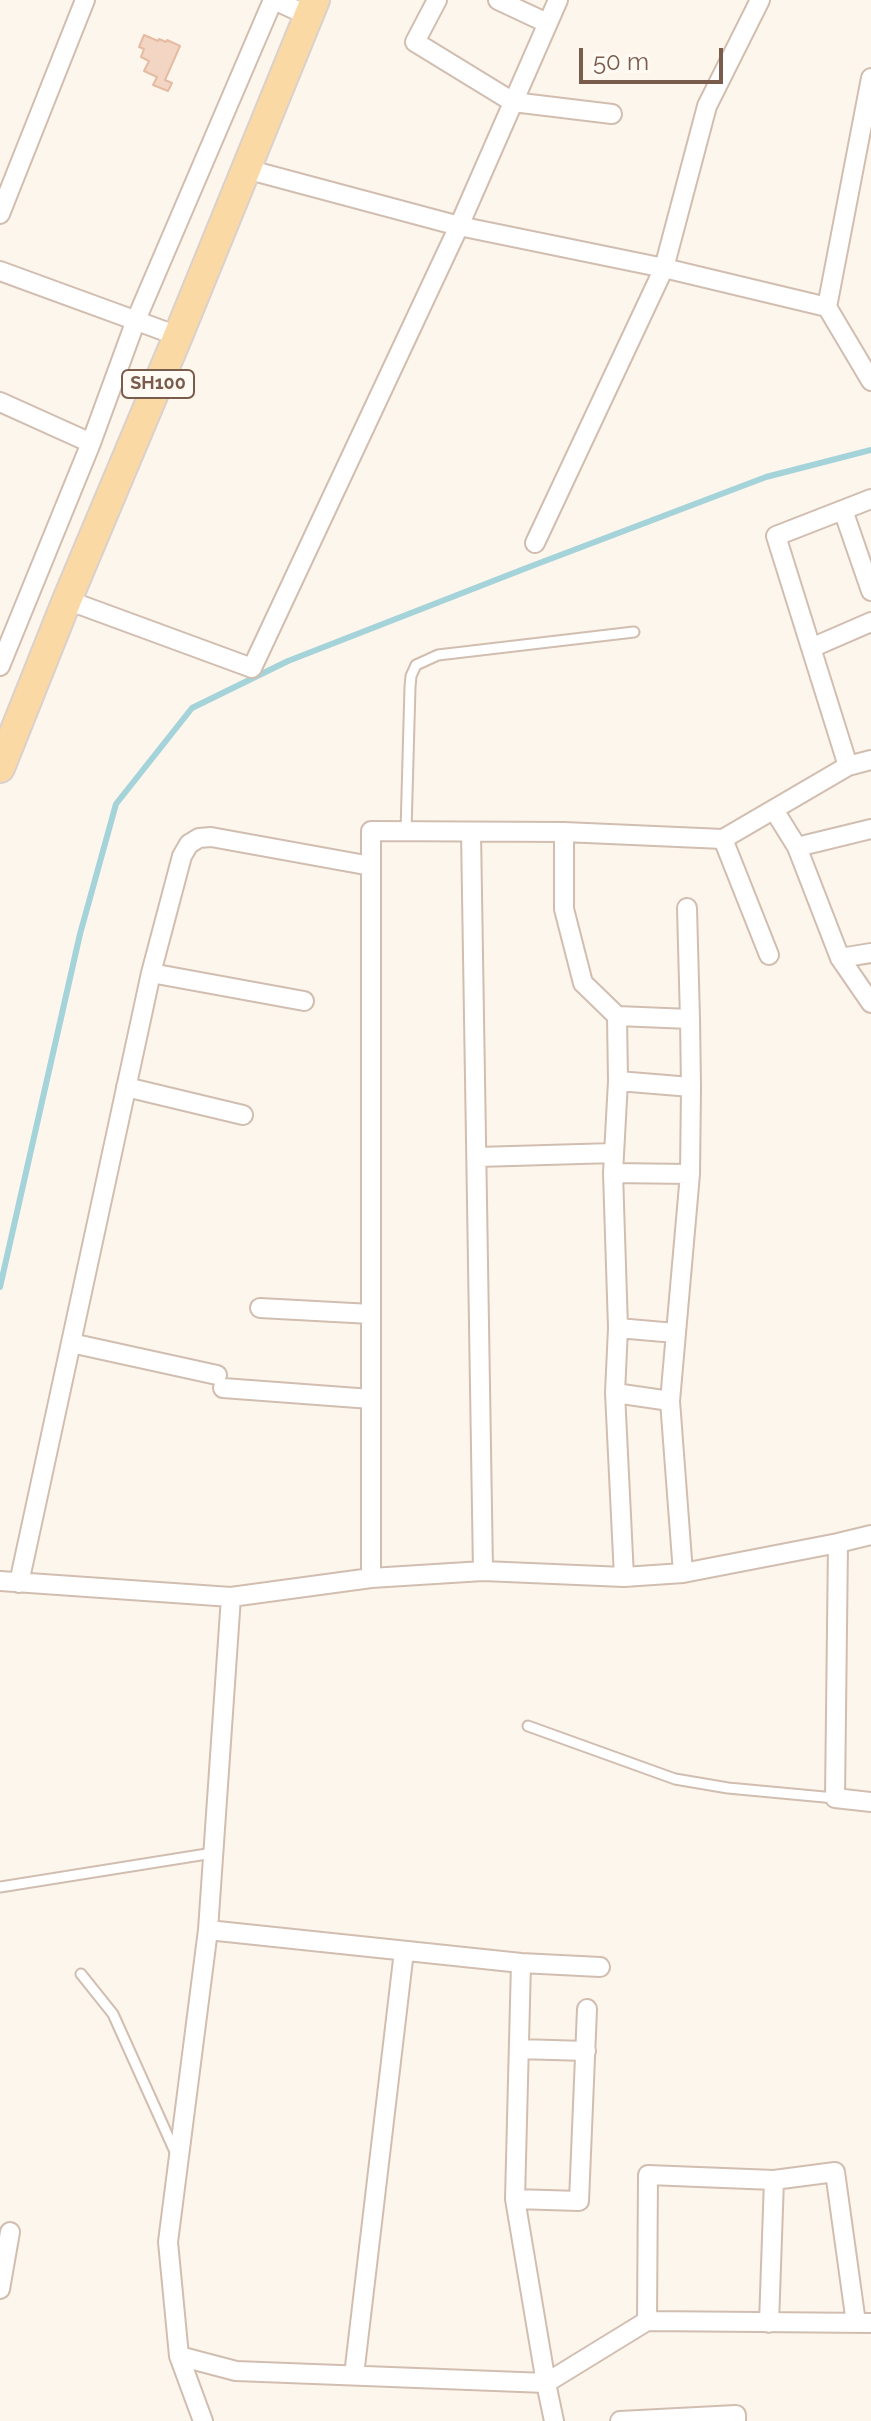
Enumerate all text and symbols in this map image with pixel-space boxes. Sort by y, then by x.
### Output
scale bar [583,32,727,82]
text: 50 m [593,47,649,76]
road number: SH100 [122,370,194,398]

